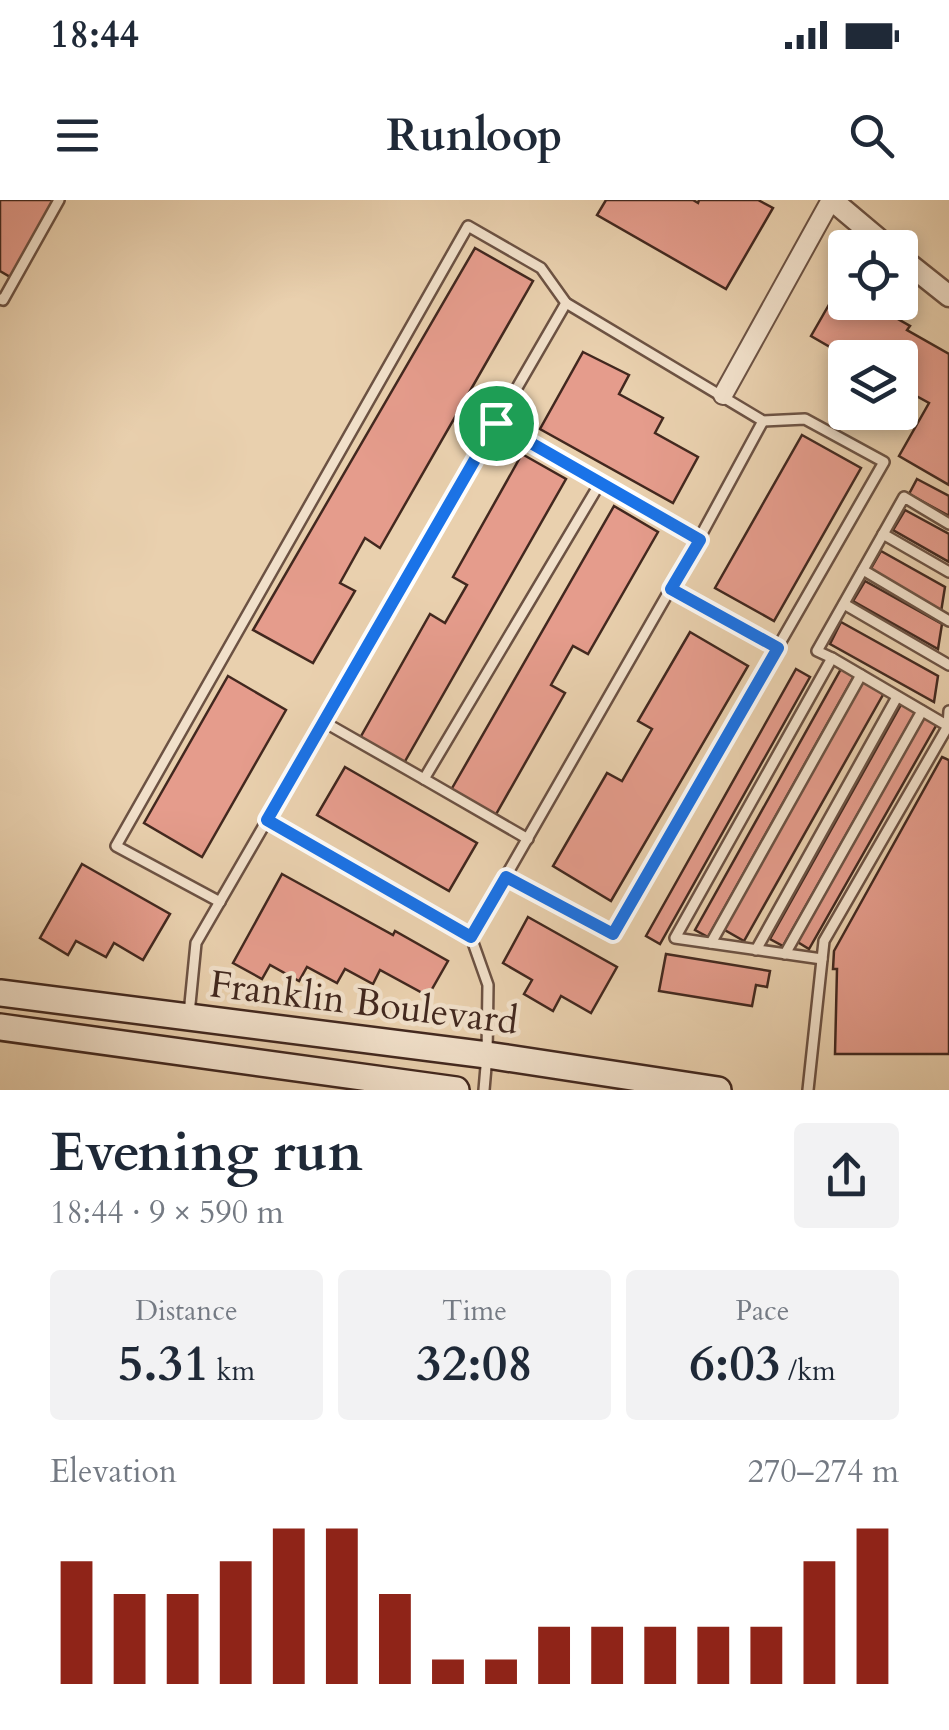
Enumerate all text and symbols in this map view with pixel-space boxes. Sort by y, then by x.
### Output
text: 18:44 [50,9,139,61]
text: Runloop [386,105,563,166]
icon: menu [50,108,105,163]
icon: search [844,108,899,163]
map controls [828,230,918,430]
button: locate [828,230,918,320]
button: layers [828,340,918,430]
pin [454,381,539,466]
icon: arrive [469,396,524,451]
street label: Franklin Boulevard [207,958,521,1048]
text: Evening run [50,1116,363,1190]
button: share [794,1123,899,1228]
text: 18:44 · 9 × 590 m [50,1191,284,1235]
text: Distance [135,1292,238,1330]
text: Time [442,1292,507,1330]
text: Pace [735,1292,790,1330]
text: 5.31 [118,1330,209,1398]
text: 32:08 [416,1330,533,1398]
text: 6:03 [689,1330,781,1398]
text: km [209,1352,255,1390]
text: /km [781,1352,836,1390]
text: Elevation [50,1450,177,1494]
text: 270–274 m [747,1450,899,1494]

